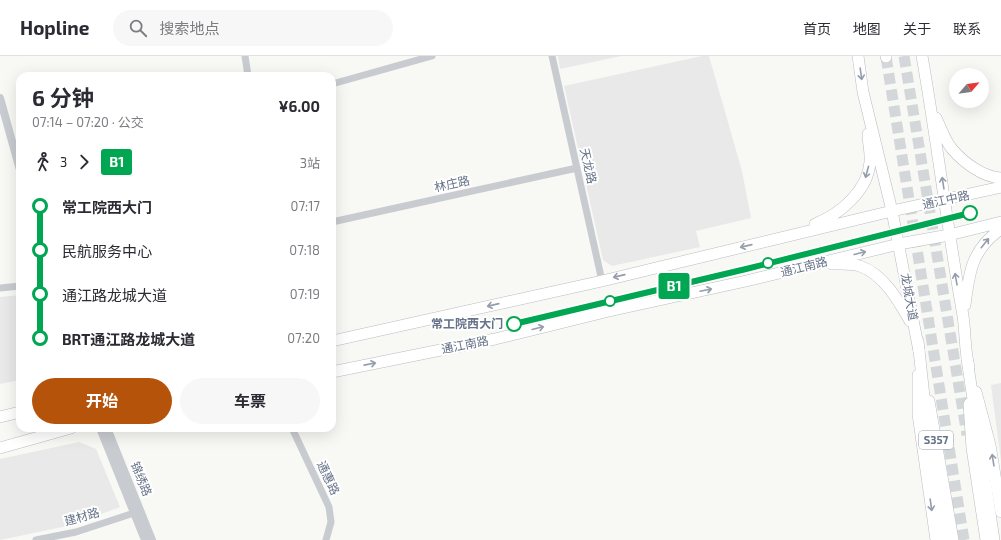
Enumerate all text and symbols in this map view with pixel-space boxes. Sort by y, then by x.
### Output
search box [113,10,393,46]
text: Hopline [20,16,89,39]
icon: search [127,17,149,39]
text: 搜索地点 [159,19,219,37]
text: 首页 [803,20,831,37]
text: 地图 [853,20,881,37]
text: 关于 [903,20,931,37]
text: 联系 [953,20,981,37]
one-way arrow [857,67,865,80]
north arrow [949,68,989,108]
map controls [949,68,989,108]
text: 6 分钟 [32,84,94,110]
text: ¥6.00 [279,97,320,115]
text: 07:14 – 07:20 · 公交 [32,114,144,130]
street label: 天龙路 [578,147,600,185]
icon: walk [32,151,54,173]
icon: forward [73,151,95,173]
text: B1 [109,153,124,170]
text: 3 [60,154,67,170]
text: 3站 [300,155,320,171]
one-way arrow [863,166,871,179]
street label: 林庄路 [433,172,471,194]
one-way arrow [938,177,946,190]
street label: 通江中路 [921,187,971,211]
text: 常工院西大门 [62,198,152,216]
text: 07:17 [291,198,320,214]
unlabelled marker [962,205,978,221]
one-way arrow [981,238,990,249]
text: 民航服务中心 [62,242,152,260]
text: 07:18 [289,242,320,258]
one-way arrow [740,243,753,251]
one-way arrow [853,249,866,257]
street label: 通江南路 [779,253,829,279]
unlabelled marker [762,257,774,269]
street label: 龙城大道 [899,272,921,322]
one-way arrow [613,273,626,281]
line badge: B1 [656,273,692,299]
one-way arrow [952,273,960,286]
text: B1 [666,277,682,294]
one-way arrow [699,285,712,293]
text: 通江路龙城大道 [62,286,167,304]
text: 07:19 [290,286,320,302]
unlabelled marker [604,295,616,307]
one-way arrow [486,302,499,310]
place label: 常工院西大门 [431,316,503,330]
marker: 常工院西大门 [506,316,522,332]
one-way arrow [532,324,545,332]
text: BRT通江路龙城大道 [62,330,195,348]
text: 07:20 [287,330,320,346]
street label: 通江南路 [440,333,490,355]
one-way arrow [363,359,376,367]
button: 开始 [32,378,172,424]
button: 车票 [180,378,320,424]
road number: S357 [919,431,953,449]
one-way arrow [989,454,997,467]
street label: 通惠路 [315,458,343,497]
street label: 锦绣路 [129,459,155,498]
one-way arrow [927,498,935,511]
street label: 建材路 [62,504,101,528]

